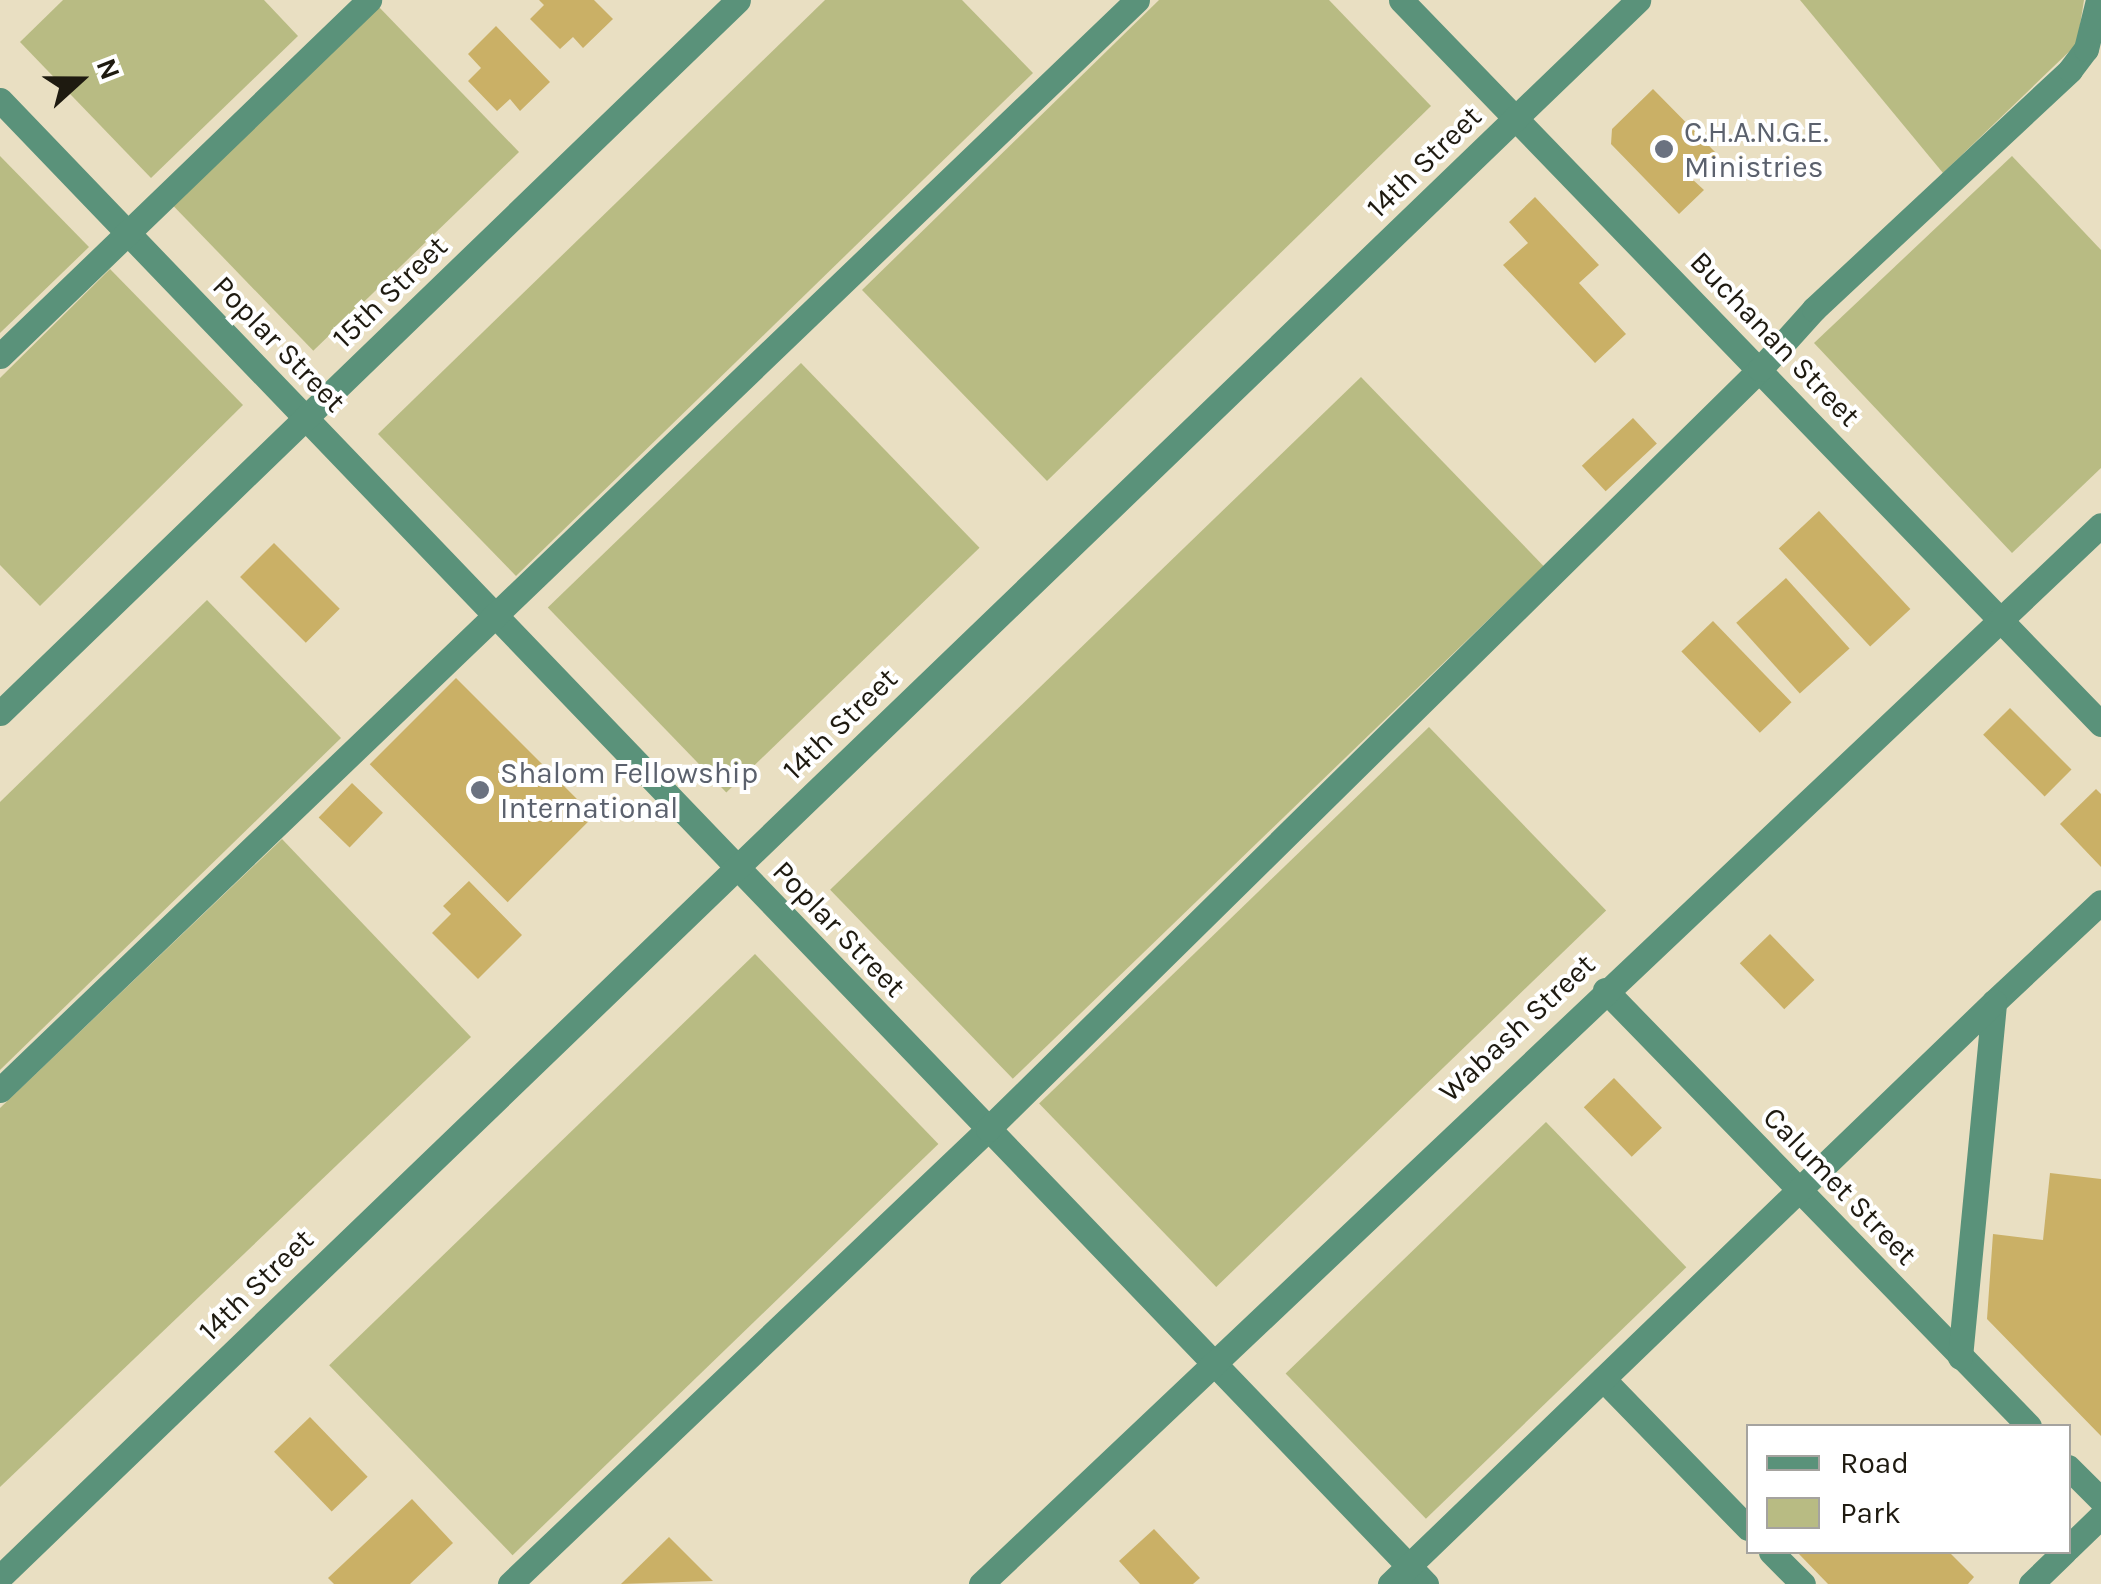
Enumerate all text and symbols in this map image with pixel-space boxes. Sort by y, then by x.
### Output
north arrow [30,30,130,130]
text: N [89,54,127,84]
street label: 14th Street [1359,99,1489,225]
place label: C.H.A.N.G.E. Ministries [1684,114,1829,184]
marker: C.H.A.N.G.E. Ministries [1653,138,1675,160]
street label: 15th Street [325,228,455,356]
street label: Buchanan Street [1682,244,1868,434]
street label: Poplar Street [205,268,353,420]
street label: 14th Street [775,661,905,787]
place label: Shalom Fellowship International [500,755,758,826]
marker: Shalom Fellowship International [469,779,491,801]
street label: Poplar Street [765,853,913,1005]
street label: Wabash Street [1432,947,1602,1109]
street label: Calumet Street [1756,1100,1924,1272]
street label: 14th Street [191,1222,321,1348]
legend [1746,1424,2071,1554]
text: Road [1840,1445,1909,1481]
text: Park [1840,1495,1901,1531]

